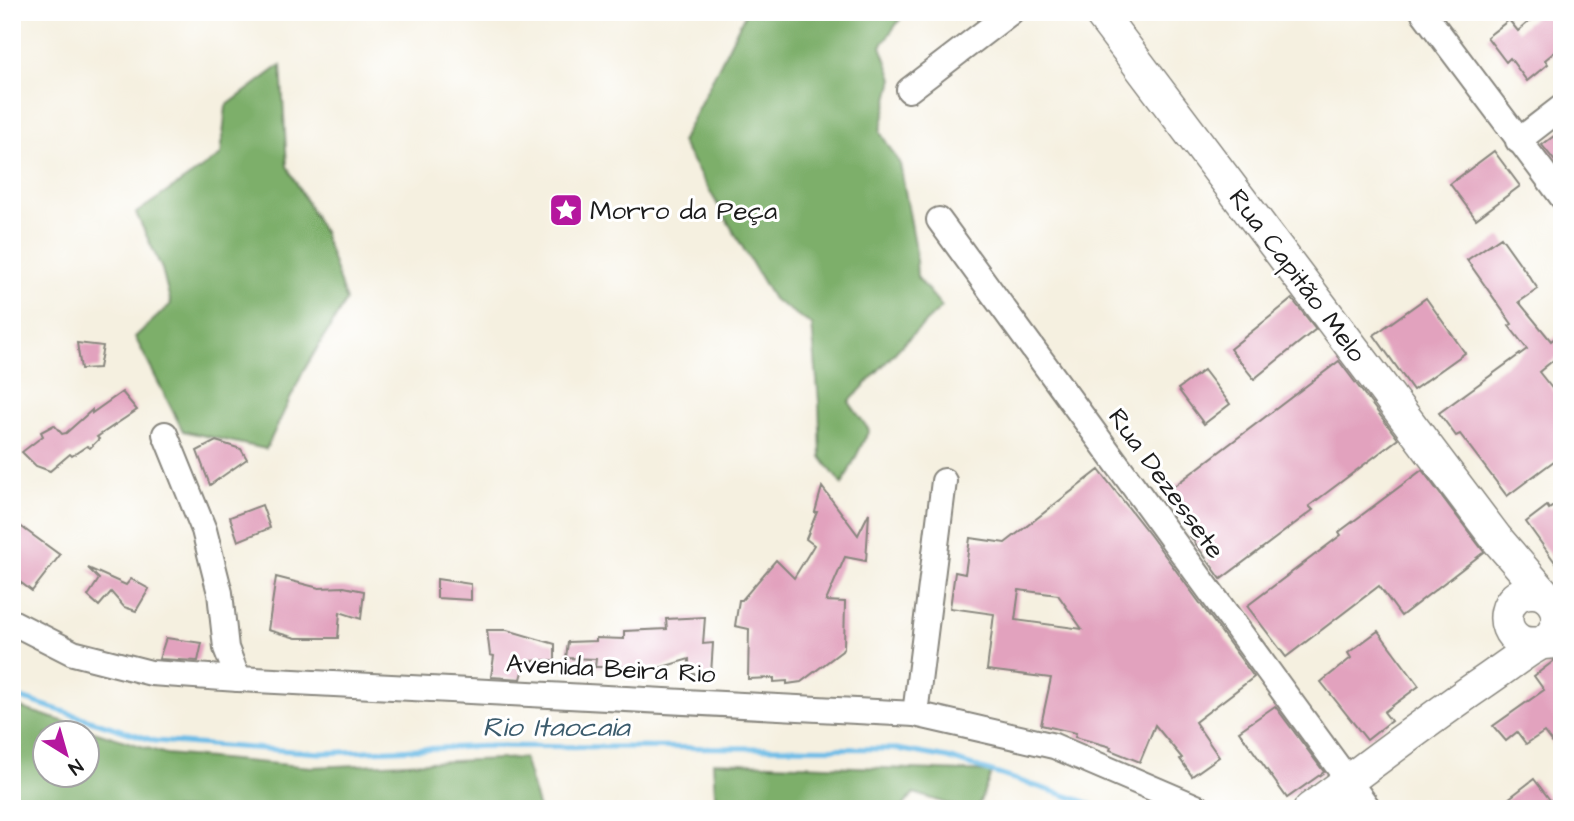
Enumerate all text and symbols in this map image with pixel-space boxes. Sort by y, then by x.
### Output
street label: Rua Capitão Melo [1220,182,1375,370]
place icon: Morro da Peça [547,191,585,229]
place label: Morro da Peça [590,193,777,229]
street label: Rua Dezessete [1099,401,1233,566]
street label: Avenida Beira Rio [505,646,717,692]
water label: Rio Itaocaia [482,708,631,747]
north arrow [32,720,102,790]
text: N [62,752,88,781]

